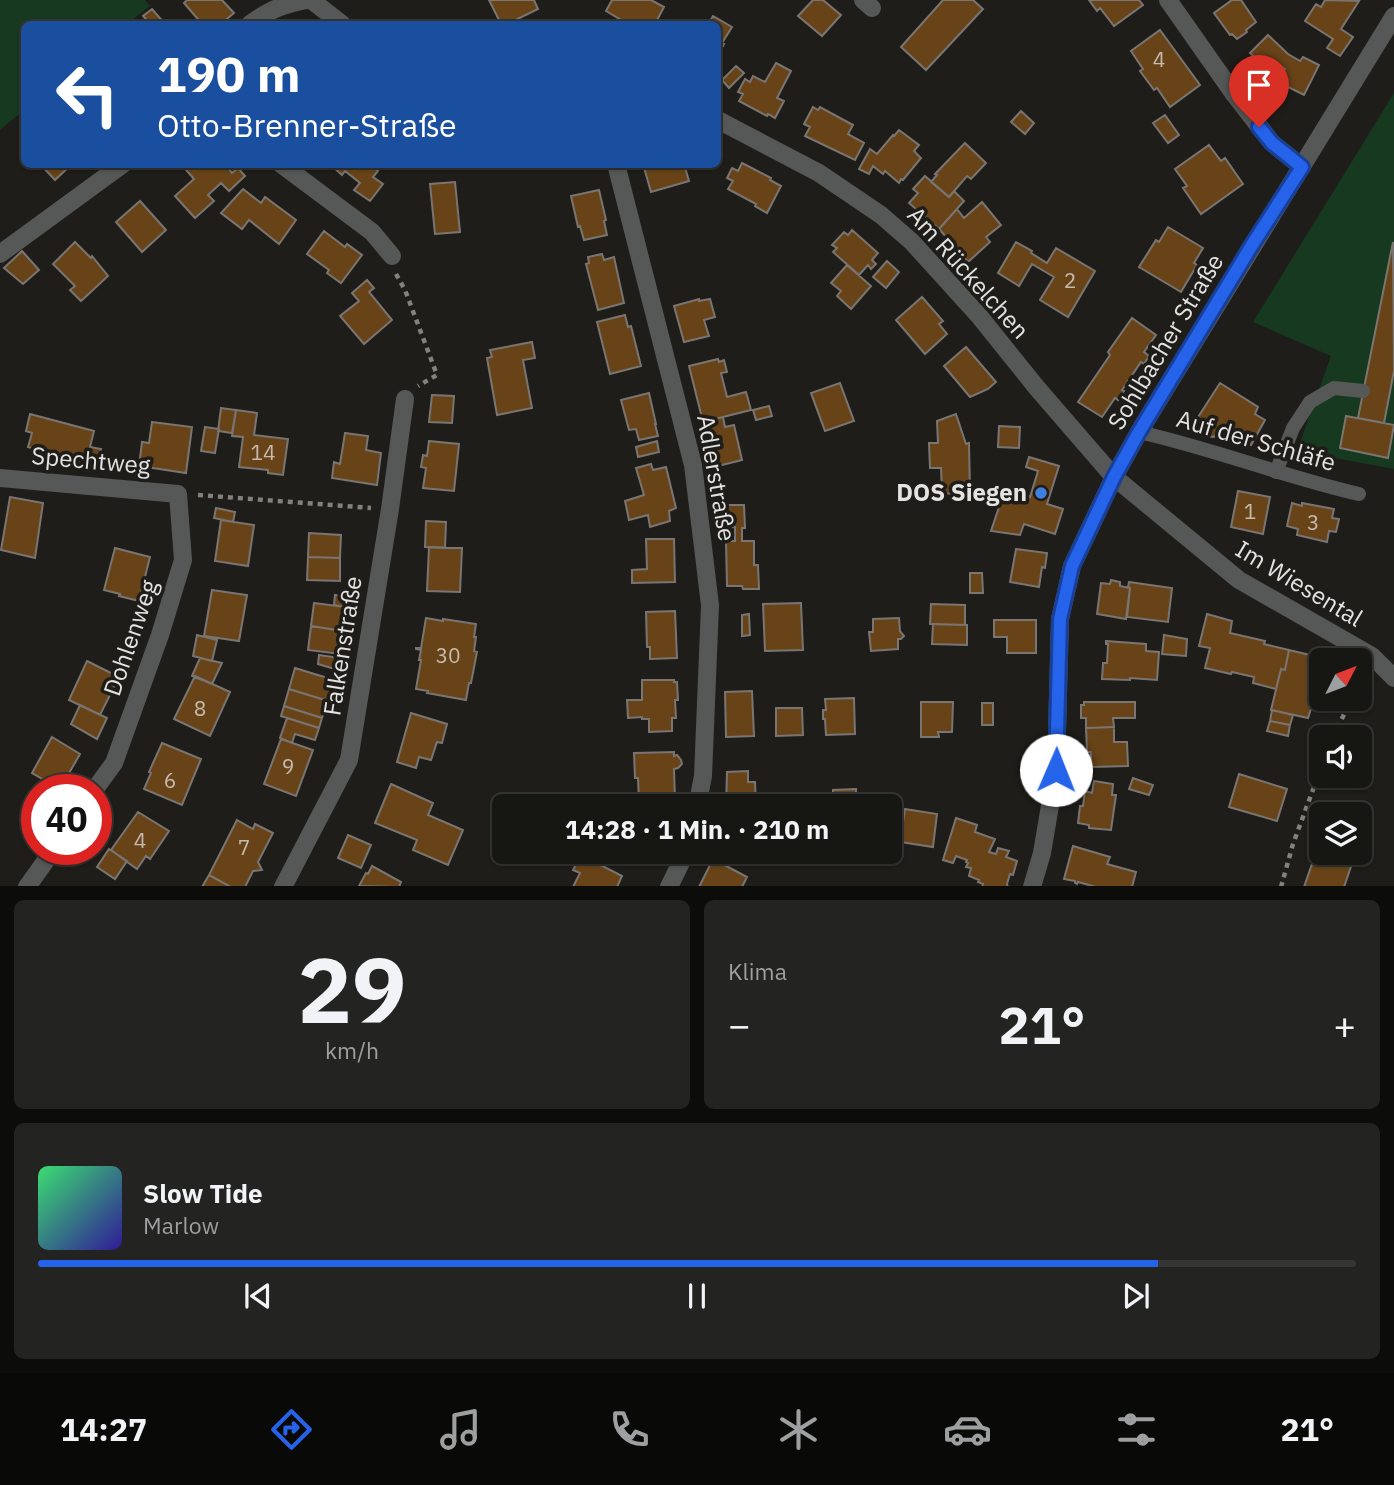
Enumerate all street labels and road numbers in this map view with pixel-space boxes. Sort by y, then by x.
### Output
street label: Am Rückelchen [901,199,1037,345]
street label: Sohlbacher Straße [1100,247,1230,435]
street label: Auf der Schläfe [1173,402,1339,478]
street label: Adlerstraße [690,412,744,544]
street label: Spechtweg [30,439,152,481]
street label: Im Wiesental [1230,533,1369,634]
street label: Falkenstraße [315,574,369,718]
street label: Dohlenweg [95,575,165,700]

